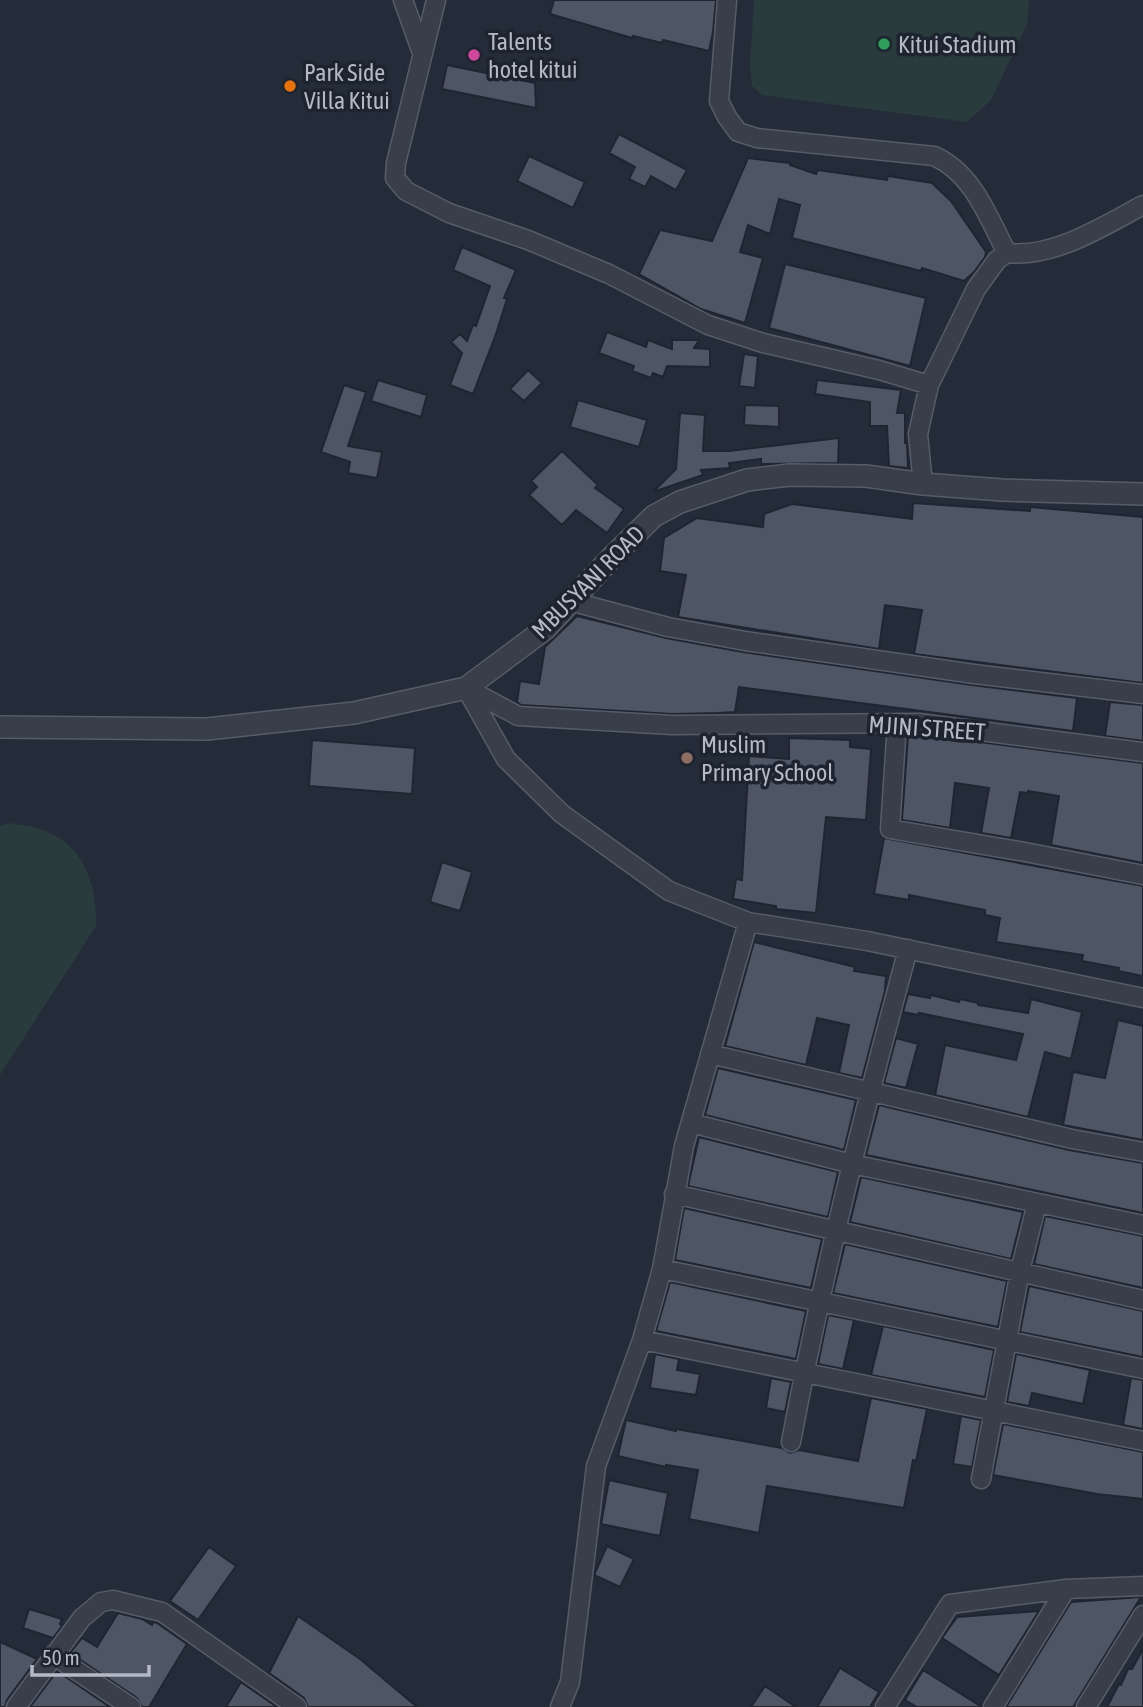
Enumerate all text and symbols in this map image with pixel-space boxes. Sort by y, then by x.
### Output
place label: Talents hotel kitui [488,28,578,83]
place label: Kitui Stadium [898,31,1017,58]
marker: Kitui Stadium [876,36,892,52]
marker: Talents hotel kitui [466,47,482,63]
place label: Park Side Villa Kitui [304,59,390,114]
marker: Park Side Villa Kitui [282,78,298,94]
street label: MBUSYANI ROAD [526,520,650,644]
street label: MJINI STREET [868,710,987,746]
place label: Muslim Primary School [701,731,834,786]
marker: Muslim Primary School [679,750,695,766]
scale bar [32,1634,149,1678]
text: 50 m [42,1645,80,1669]

